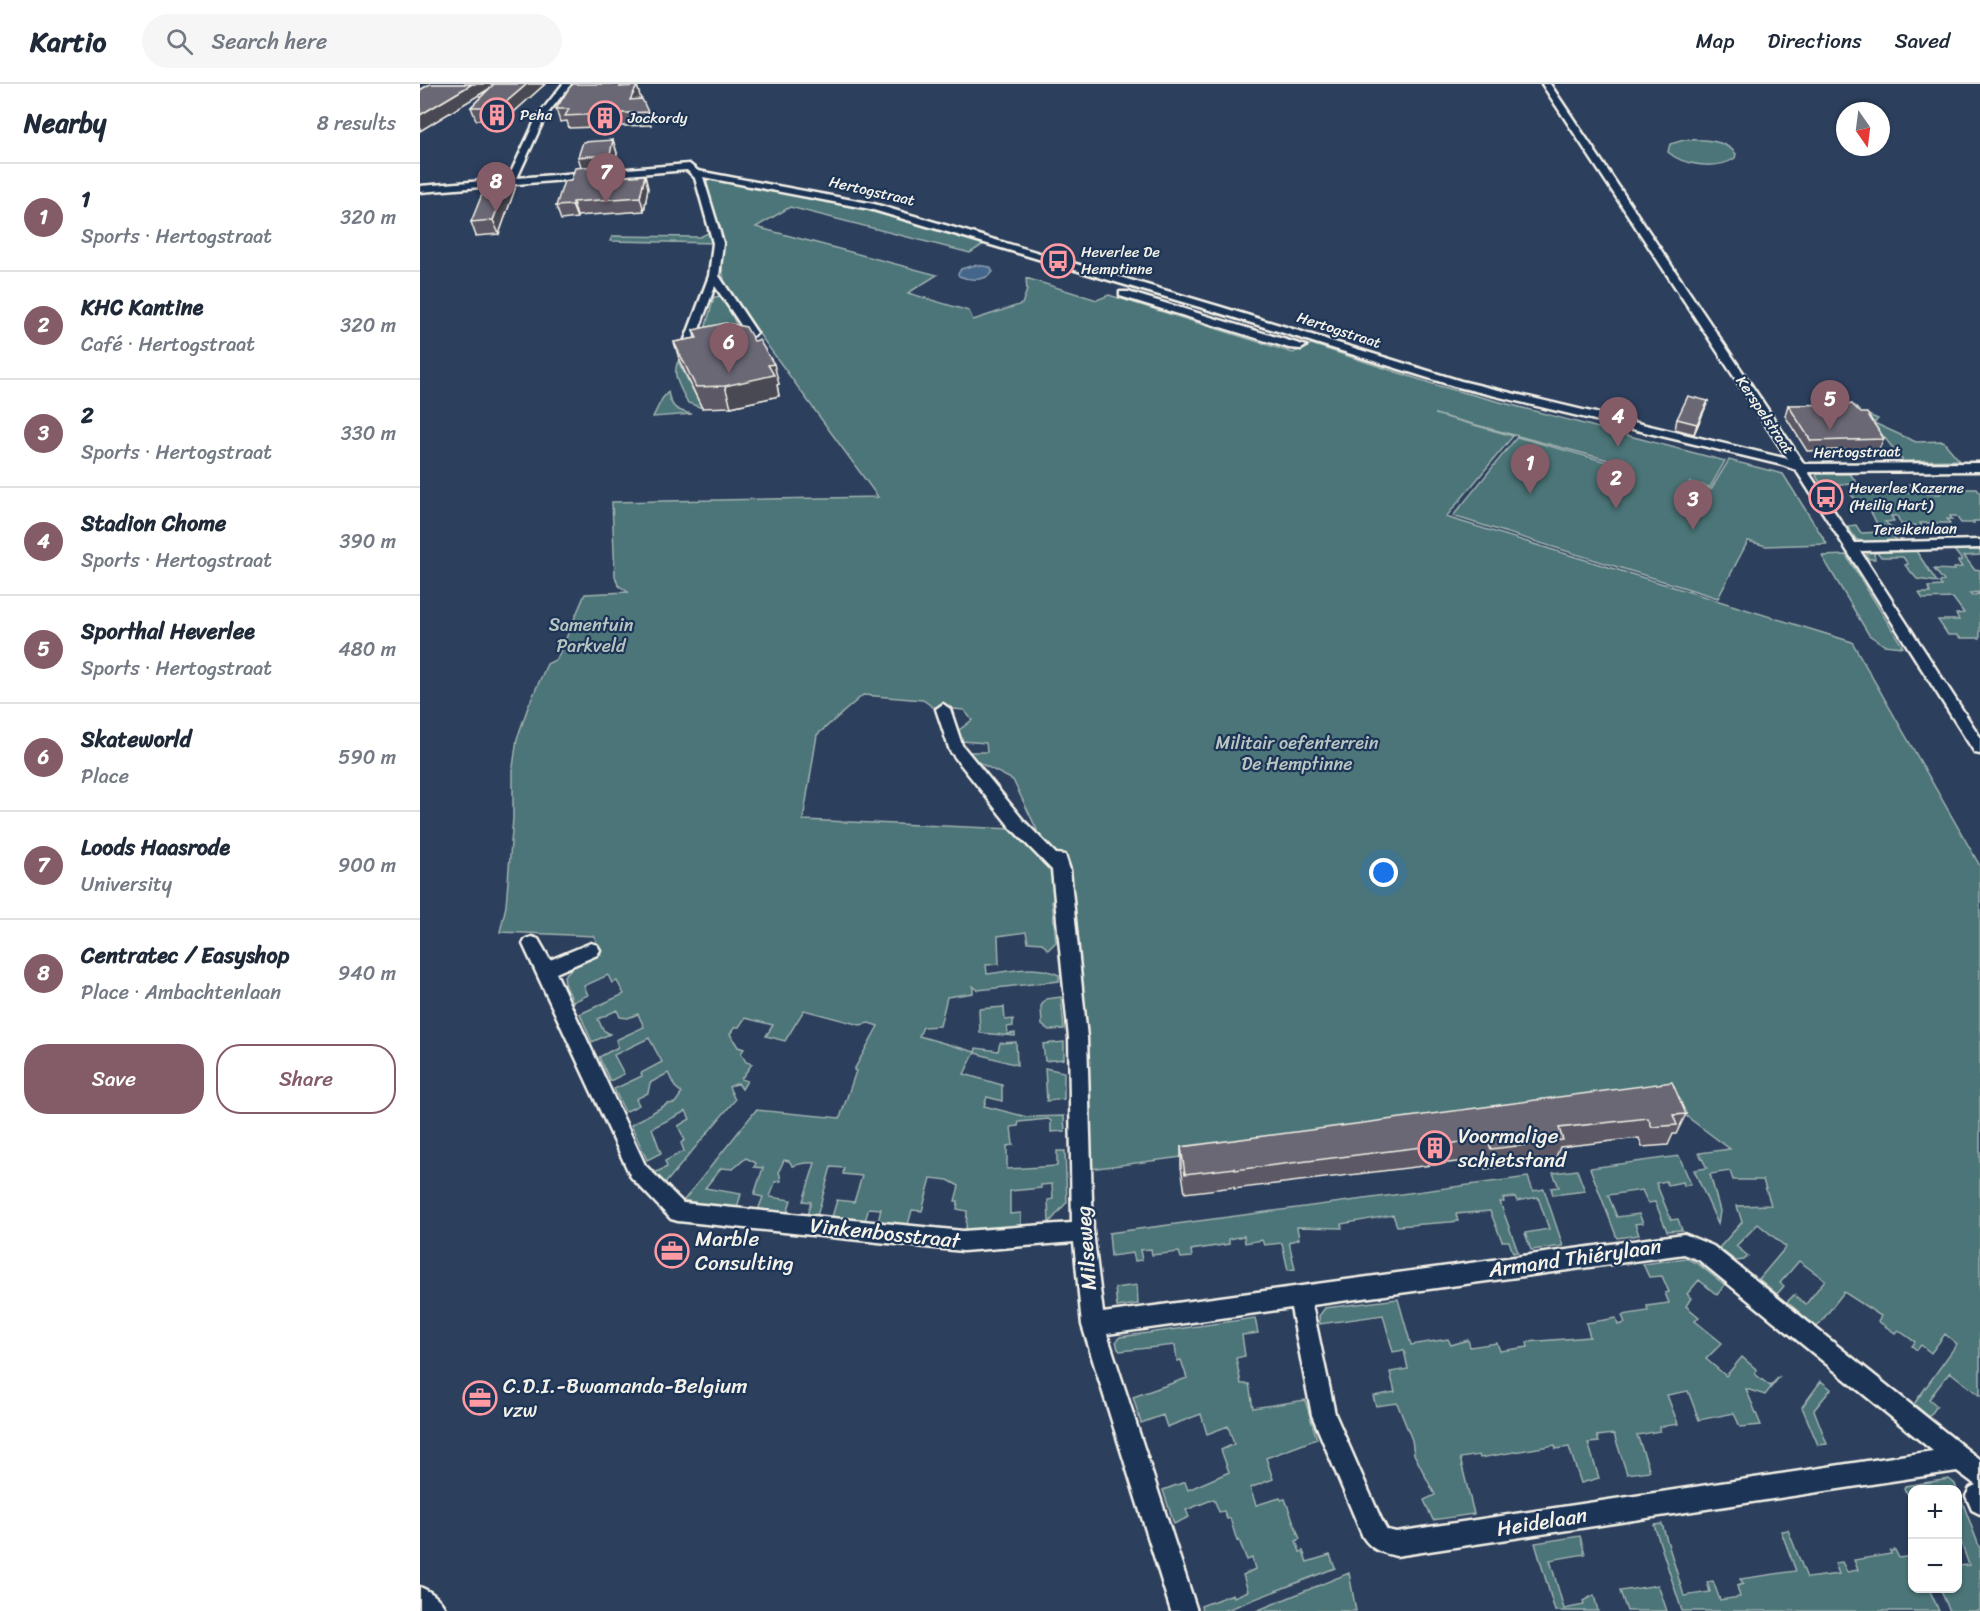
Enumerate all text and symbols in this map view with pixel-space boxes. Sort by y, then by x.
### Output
search box [142,14,562,68]
text: Kartio [30,17,106,66]
text: Search here [211,22,327,61]
text: Map [1696,22,1734,60]
text: Directions [1767,22,1862,60]
text: Saved [1895,22,1950,60]
icon: search [163,25,196,58]
building icon: Peha [479,97,515,133]
text: Nearby [24,100,106,146]
building icon: Jockordy [587,100,623,136]
place label: Peha [520,102,553,128]
north arrow [1836,102,1890,156]
place label: Jockordy [627,105,688,131]
text: 8 results [317,106,396,141]
pin: 7 [586,154,626,203]
pin: 8 [476,162,516,212]
street label: Hertogstraat [826,168,918,214]
text: 1 [81,180,90,219]
text: 1 [39,200,48,235]
text: 320 m [340,200,396,235]
text: Sports · Hertogstraat [81,219,272,254]
place label: Heverlee De Hemptinne [1081,239,1160,282]
bus stop icon: Heverlee De Hemptinne [1040,243,1076,279]
text: KHC Kantine [81,288,203,327]
street label: Hertogstraat [1293,304,1385,356]
text: 2 [38,308,49,343]
text: 320 m [340,308,396,343]
pin: 6 [710,324,748,373]
text: Café · Hertogstraat [81,327,255,362]
street label: Kerspelstraat [1729,370,1801,460]
pin: 5 [1810,380,1850,430]
text: 2 [81,396,94,435]
pin: 4 [1598,398,1638,447]
text: 3 [38,416,49,451]
text: 330 m [341,416,396,451]
text: Sports · Hertogstraat [81,435,272,470]
street label: Hertogstraat [1813,438,1901,466]
pin: 1 [1510,444,1550,494]
pin: 2 [1596,460,1636,509]
place label: Heverlee Kazerne (Heilig Hart) [1849,475,1965,518]
bus stop icon: Heverlee Kazerne (Heilig Hart) [1808,479,1844,515]
pin: 3 [1674,480,1712,530]
text: Stadion Chome [81,504,226,543]
street label: Tereikenlaan [1873,515,1957,543]
text: 4 [37,524,50,559]
text: 390 m [340,524,396,559]
text: Sports · Hertogstraat [81,543,272,578]
park label: Samentuin Parkveld [549,609,634,662]
text: Sporthal Heverlee [81,612,255,651]
text: 5 [37,632,50,667]
text: 480 m [338,632,396,667]
text: Sports · Hertogstraat [81,651,272,686]
text: Skateworld [81,720,191,759]
park label: Militair oefenterrein De Hemptinne [1215,727,1379,780]
text: 6 [38,740,49,775]
text: 590 m [338,740,396,775]
text: Place [81,759,129,794]
text: Loods Haasrode [81,828,230,867]
text: 7 [38,848,49,883]
text: 900 m [338,848,396,883]
your location [1369,858,1398,887]
text: University [81,867,172,902]
text: Centratec / Easyshop [81,936,289,975]
text: 8 [37,956,50,991]
text: 940 m [338,956,396,991]
text: Place · Ambachtenlaan [81,975,281,1010]
button: Save [24,1044,204,1114]
button: Share [216,1044,396,1114]
place label: Voormalige schietstand [1457,1117,1568,1179]
building icon: Voormalige schietstand [1417,1130,1453,1166]
street label: Milseweg [1064,1204,1108,1292]
street label: Vinkenbosstraat [808,1206,963,1260]
place label: Marble Consulting [695,1220,794,1282]
street label: Armand Thiérylaan [1485,1227,1664,1289]
office icon: Marble Consulting [654,1233,690,1269]
place label: C.D.I.-Bwamanda-Belgium vzw [503,1367,748,1429]
office icon: C.D.I.-Bwamanda-Belgium vzw [462,1380,498,1416]
map controls [1908,1485,1962,1593]
button: + [1908,1485,1962,1539]
street label: Heidelaan [1494,1496,1590,1548]
button: − [1908,1539,1962,1593]

